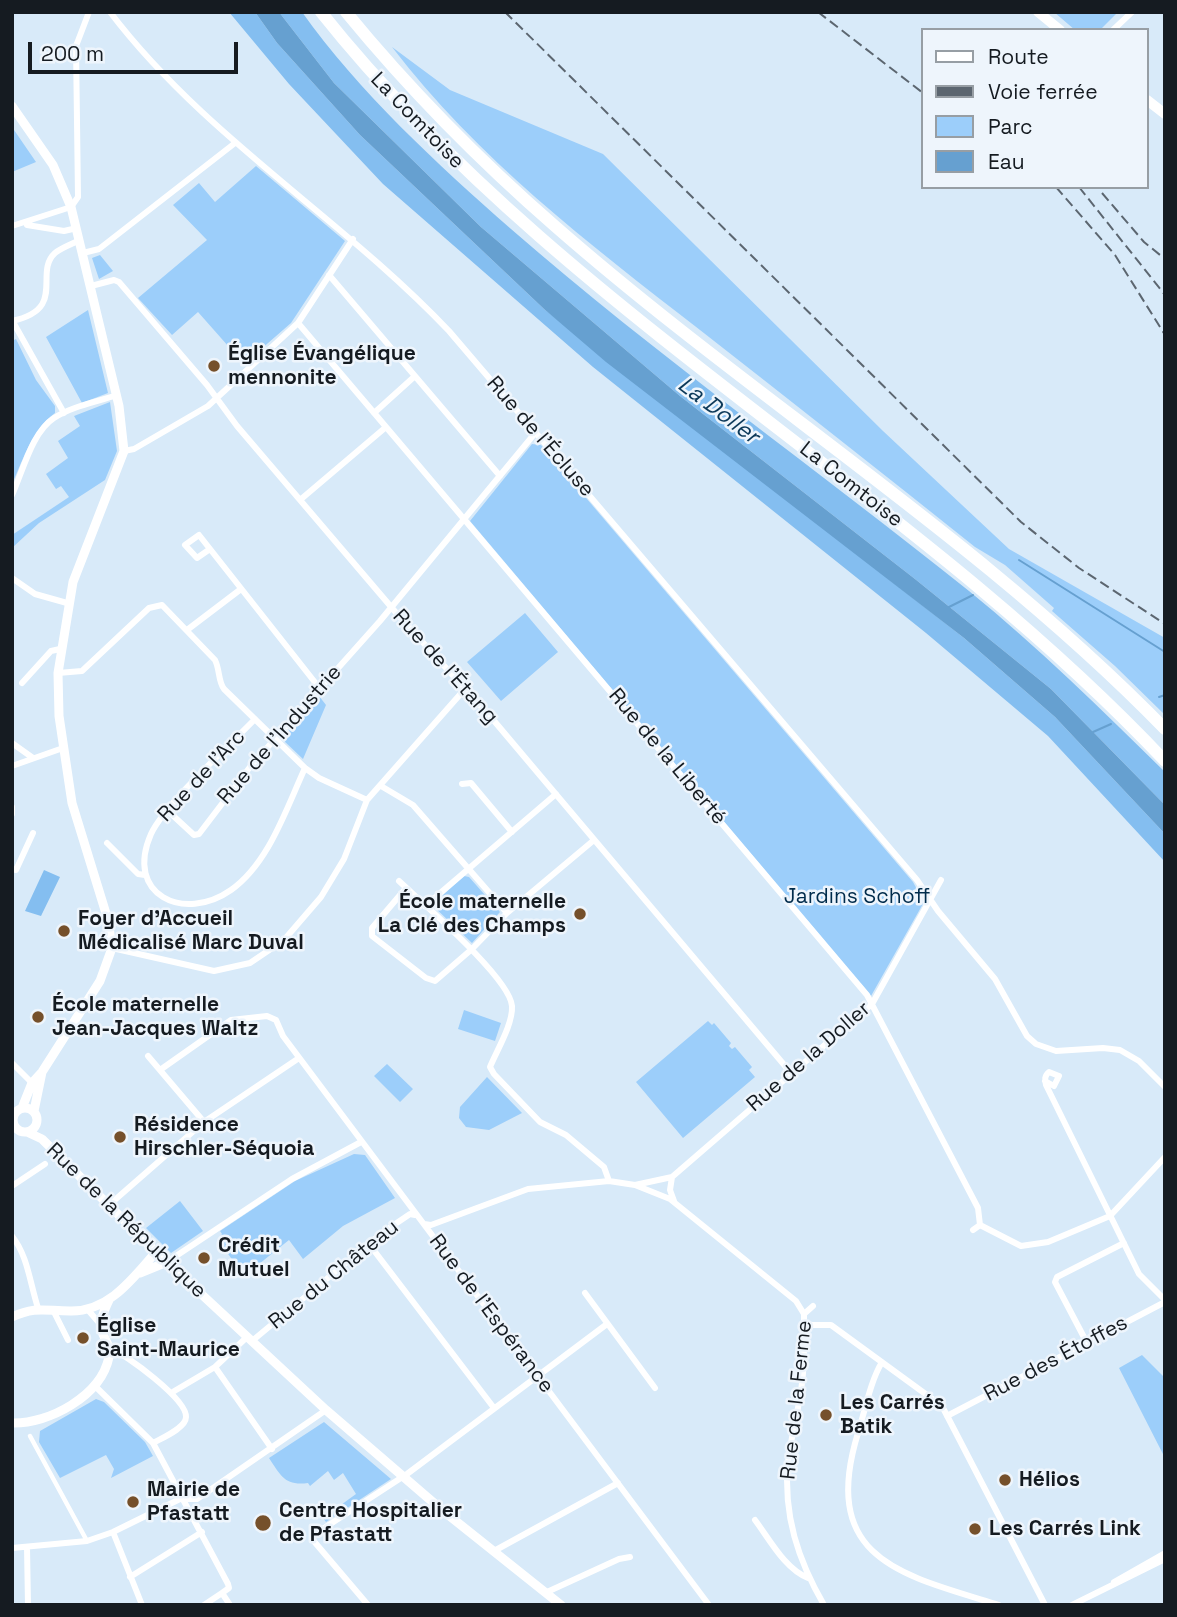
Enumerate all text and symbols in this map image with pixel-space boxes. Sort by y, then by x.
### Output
scale bar [32,28,242,72]
legend [922,28,1149,189]
text: 200 m [41,40,104,67]
text: Route [988,43,1049,70]
street label: La Comtoise [365,68,469,174]
text: Voie ferrée [988,78,1098,105]
text: Parc [988,113,1033,140]
text: Eau [988,148,1025,175]
place label: Église Évangélique mennonite [228,341,416,391]
marker: Église Évangélique mennonite [206,358,222,374]
water label: La Doller [672,371,764,451]
street label: Rue de l'Écluse [481,372,599,502]
street label: La Comtoise [794,437,908,533]
street label: Rue de l'Étang [387,604,503,730]
street label: Rue de l'Industrie [213,660,347,810]
street label: Rue de la Liberté [603,684,731,830]
street label: Rue de l'Arc [153,725,251,827]
park label: Jardins Schoff [784,884,930,910]
place label: École maternelle La Clé des Champs [378,889,566,939]
place label: Foyer d'Accueil Médicalisé Marc Duval [78,906,304,956]
marker: École maternelle La Clé des Champs [572,906,588,922]
marker: Foyer d'Accueil Médicalisé Marc Duval [56,923,72,939]
place label: École maternelle Jean-Jacques Waltz [52,992,258,1042]
street label: Rue de la Doller [742,997,876,1117]
marker: École maternelle Jean-Jacques Waltz [30,1009,46,1025]
place label: Résidence Hirschler-Séquoia [134,1112,314,1162]
marker: Résidence Hirschler-Séquoia [112,1129,128,1145]
street label: Rue de la République [41,1138,211,1304]
street label: Rue du Château [264,1215,404,1335]
street label: Rue de l'Espérance [423,1230,559,1398]
place label: Crédit Mutuel [218,1233,290,1283]
marker: Crédit Mutuel [196,1250,212,1266]
street label: Rue des Étoffes [980,1311,1132,1407]
place label: Église Saint-Maurice [97,1313,240,1363]
street label: Rue de la Ferme [776,1319,818,1481]
marker: Église Saint-Maurice [75,1330,91,1346]
place label: Les Carrés Batik [840,1390,945,1440]
marker: Les Carrés Batik [818,1407,834,1423]
place label: Hélios [1019,1467,1080,1493]
marker: Hélios [997,1472,1013,1488]
place label: Mairie de Pfastatt [147,1477,240,1527]
marker: Mairie de Pfastatt [125,1494,141,1510]
place label: Centre Hospitalier de Pfastatt [279,1498,462,1548]
marker: Centre Hospitalier de Pfastatt [253,1513,273,1533]
place label: Les Carrés Link [989,1516,1141,1542]
marker: Les Carrés Link [967,1521,983,1537]

